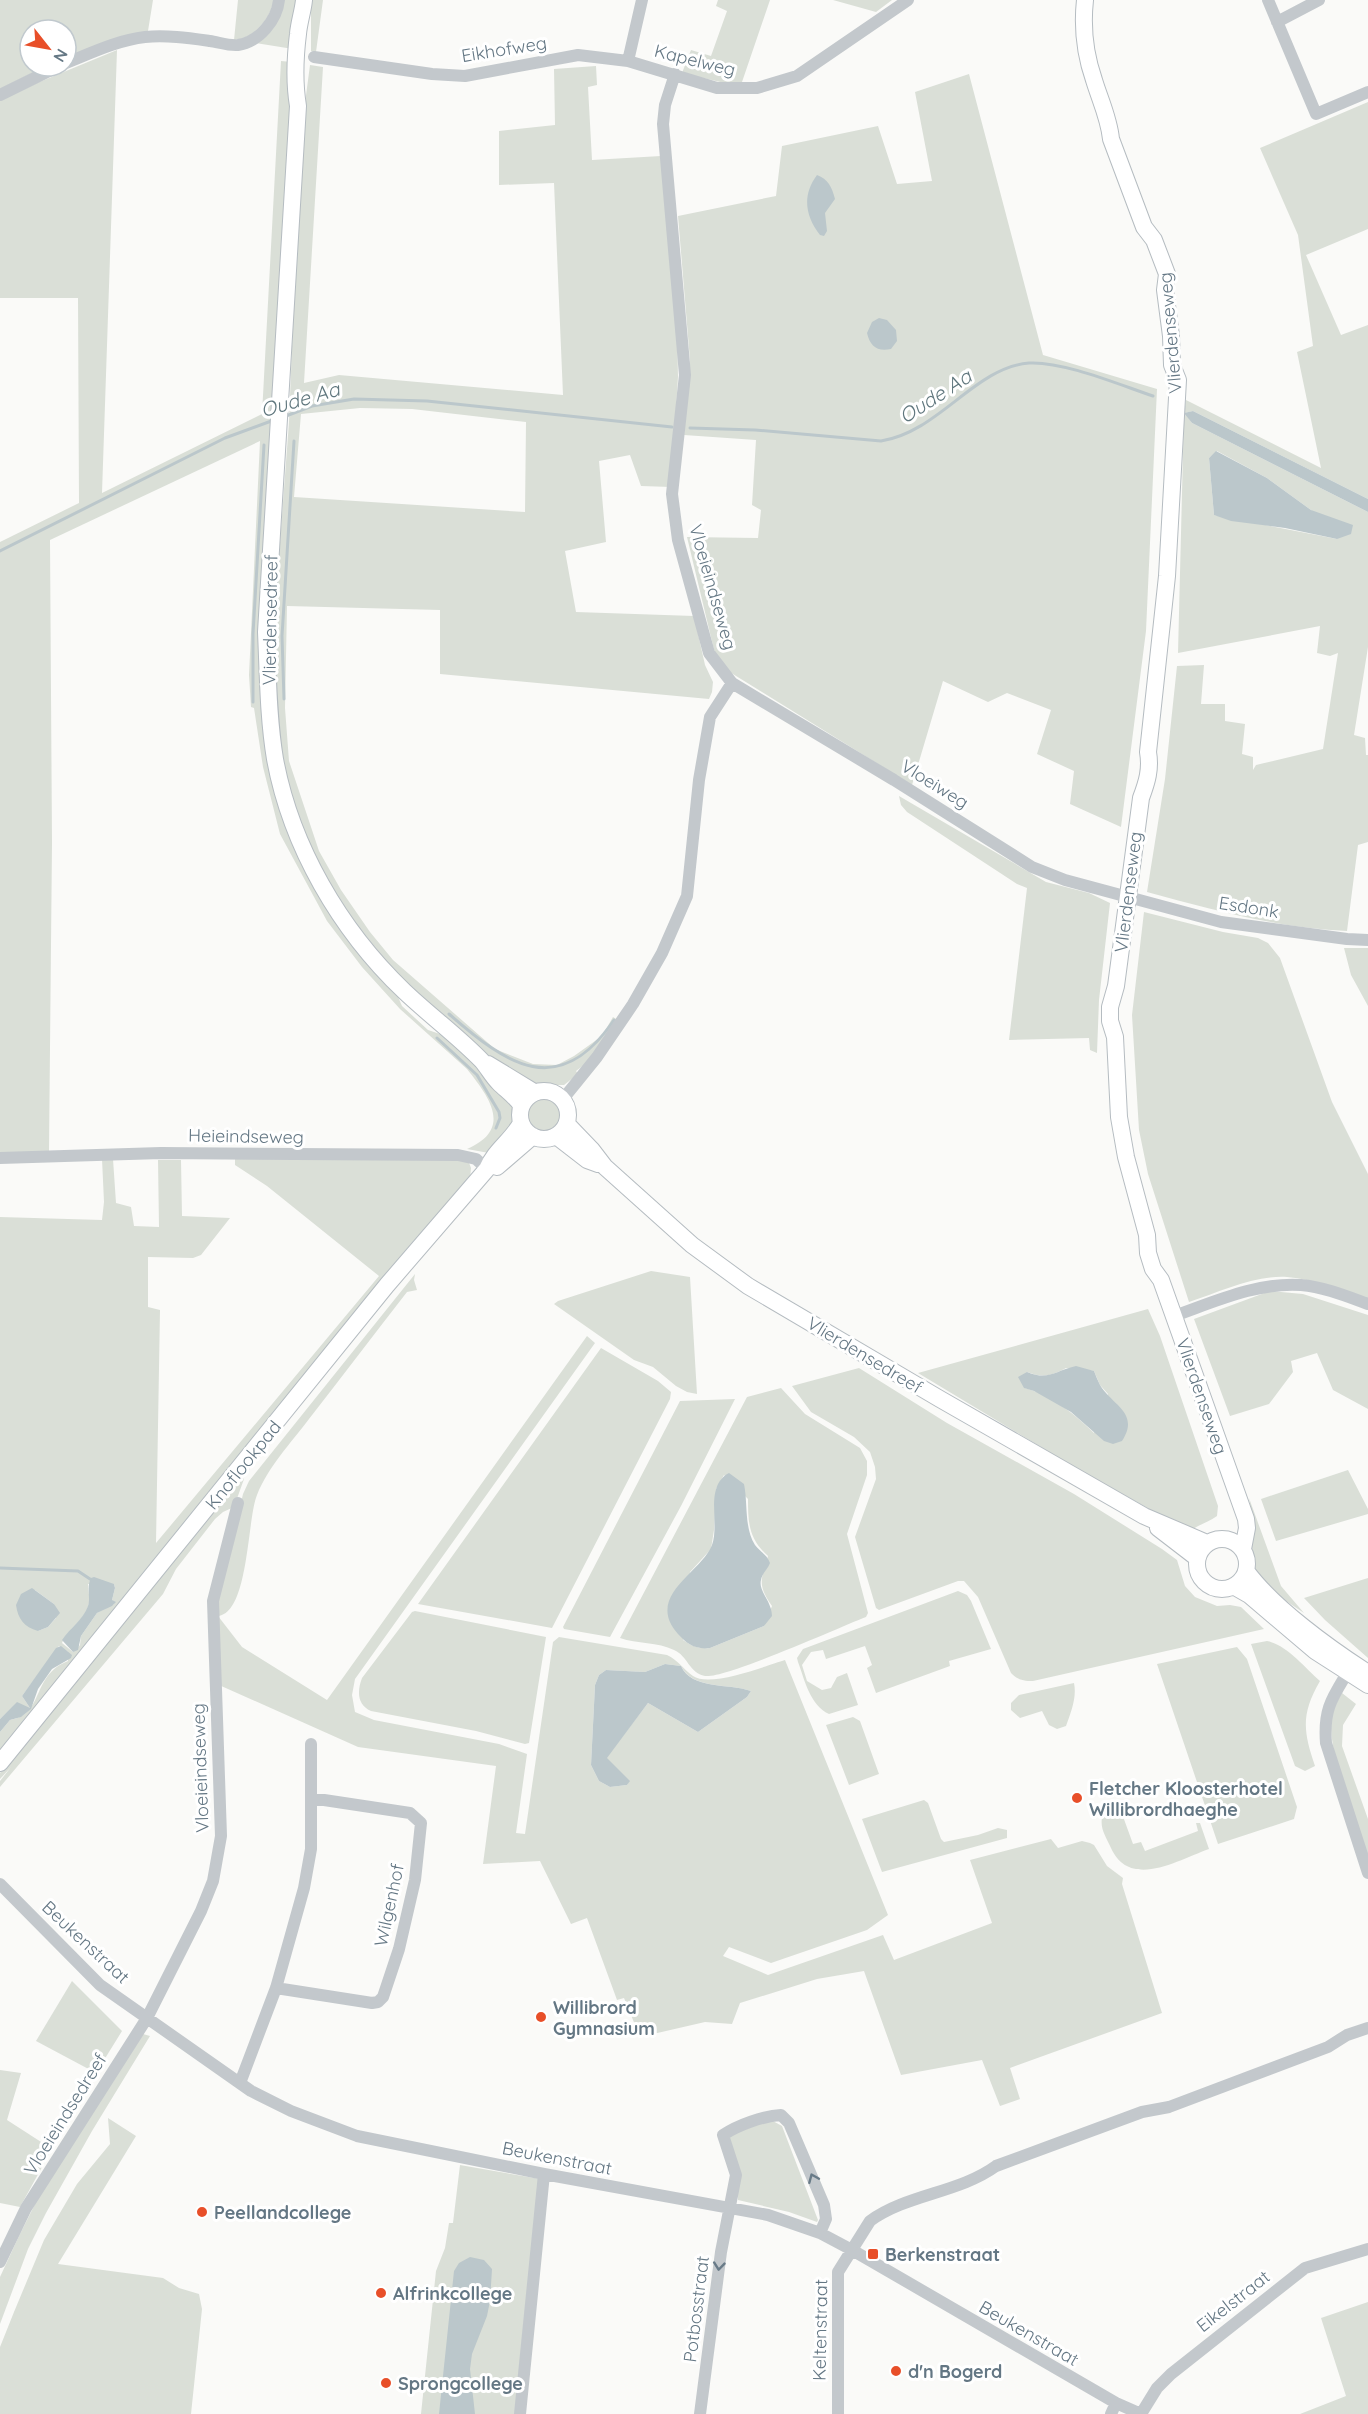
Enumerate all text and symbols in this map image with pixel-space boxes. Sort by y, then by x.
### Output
north arrow [18,18,78,78]
street label: Eikhofweg [460,31,548,67]
street label: Kapelweg [652,39,738,81]
text: N [49,46,72,66]
street label: Vlierdenseweg [1153,271,1187,395]
water label: Oude Aa [894,362,977,429]
water label: Oude Aa [258,375,344,422]
street label: Vloeieindseweg [684,522,742,652]
street label: Vlierdensedreef [257,554,283,686]
street label: Vloeiweg [897,754,973,814]
street label: Vlierdenseweg [1109,830,1147,954]
street label: Esdonk [1217,891,1281,923]
street label: Heieindseweg [188,1123,304,1149]
street label: Vlierdensedreef [803,1311,928,1399]
street label: Vlierdenseweg [1171,1335,1233,1457]
street label: Knoflookpad [200,1416,286,1514]
street label: Vloeieindseweg [186,1703,214,1833]
place label: Fletcher Kloosterhotel Willibrordhaeghe [1089,1777,1283,1821]
marker: Fletcher Kloosterhotel Willibrordhaeghe [1070,1791,1084,1805]
street label: Wilgenhof [369,1861,409,1949]
street label: Beukenstraat [37,1896,135,1988]
place label: Willibrord Gymnasium [553,1996,655,2040]
marker: Willibrord Gymnasium [534,2010,548,2024]
street label: Vloeieindsedreef [18,2049,112,2179]
street label: Beukenstraat [500,2136,614,2180]
one-way arrow [808,2174,820,2185]
place label: Peellandcollege [214,2201,351,2224]
marker: Peellandcollege [195,2205,209,2219]
place label: Berkenstraat [885,2243,1000,2266]
marker: Berkenstraat [866,2247,880,2261]
street label: Potbosstraat [678,2254,714,2364]
one-way arrow [713,2261,726,2270]
street label: Eikelstraat [1192,2265,1274,2337]
street label: Keltenstraat [808,2279,832,2381]
place label: Alfrinkcollege [393,2282,512,2305]
marker: Alfrinkcollege [374,2286,388,2300]
street label: Beukenstraat [975,2295,1083,2371]
place label: d'n Bogerd [908,2360,1002,2383]
marker: d'n Bogerd [889,2364,903,2378]
place label: Sprongcollege [398,2372,523,2395]
marker: Sprongcollege [379,2376,393,2390]

